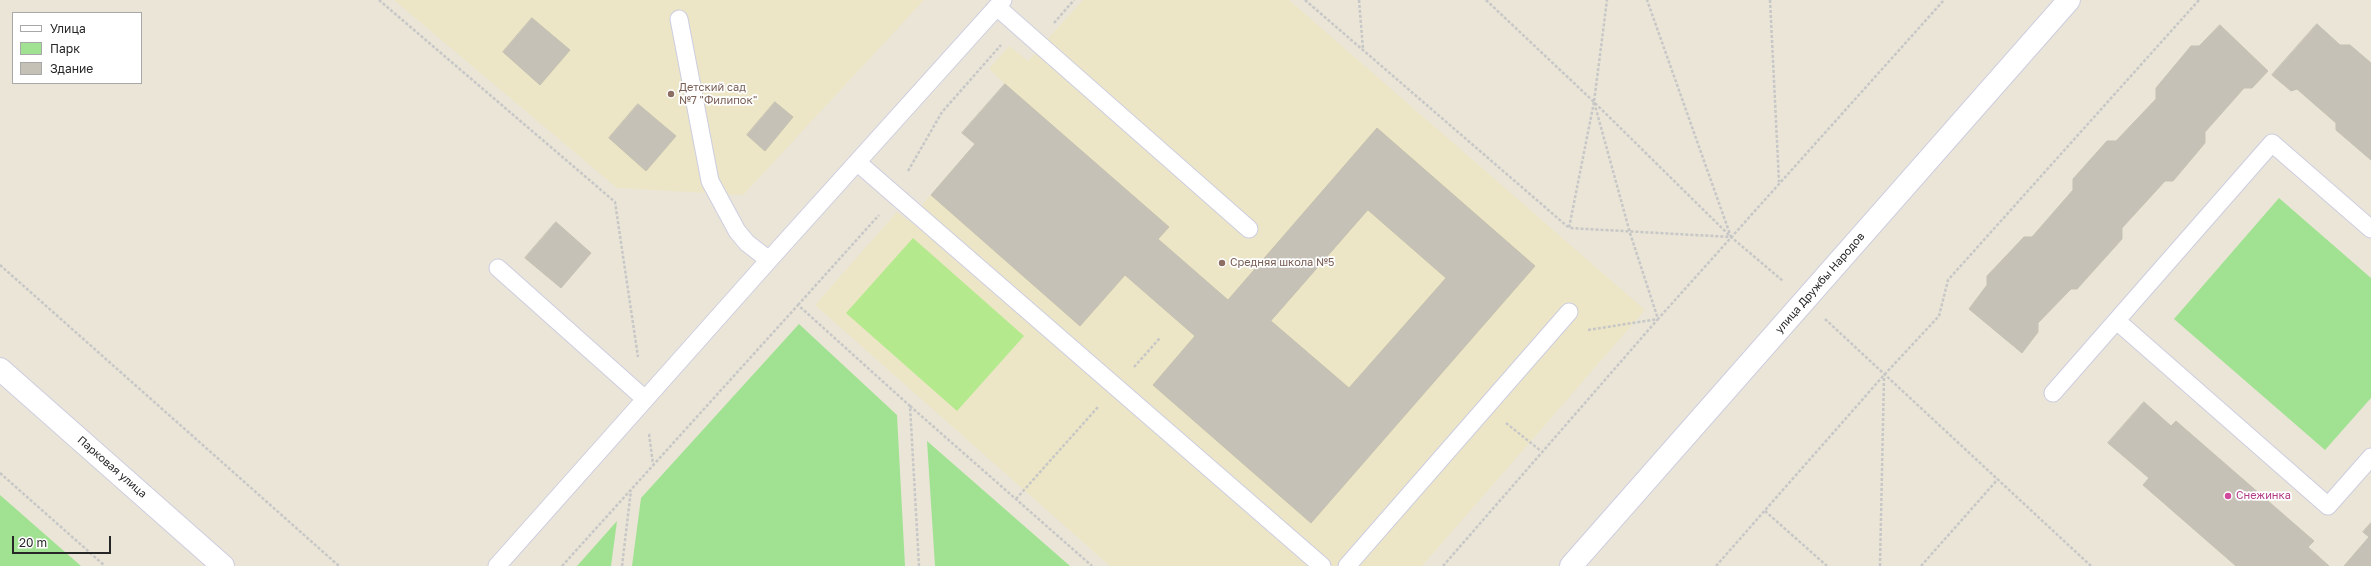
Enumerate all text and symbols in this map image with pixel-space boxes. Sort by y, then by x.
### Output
legend [12,12,142,84]
text: Улица [50,21,86,36]
text: Парк [50,41,80,56]
text: Здание [50,61,93,76]
place label: Детский сад №7 "Филипок" [679,81,757,107]
marker: Детский сад №7 "Филипок" [666,89,676,99]
street label: улица Дружбы Народов [1773,230,1867,336]
place label: Средняя школа №5 [1230,256,1334,270]
marker: Средняя школа №5 [1217,258,1227,268]
street label: Парковая улица [75,433,149,501]
place label: Снежинка [2236,489,2291,503]
marker: Снежинка [2223,491,2233,501]
scale bar [14,528,113,554]
text: 20 m [19,535,47,550]

